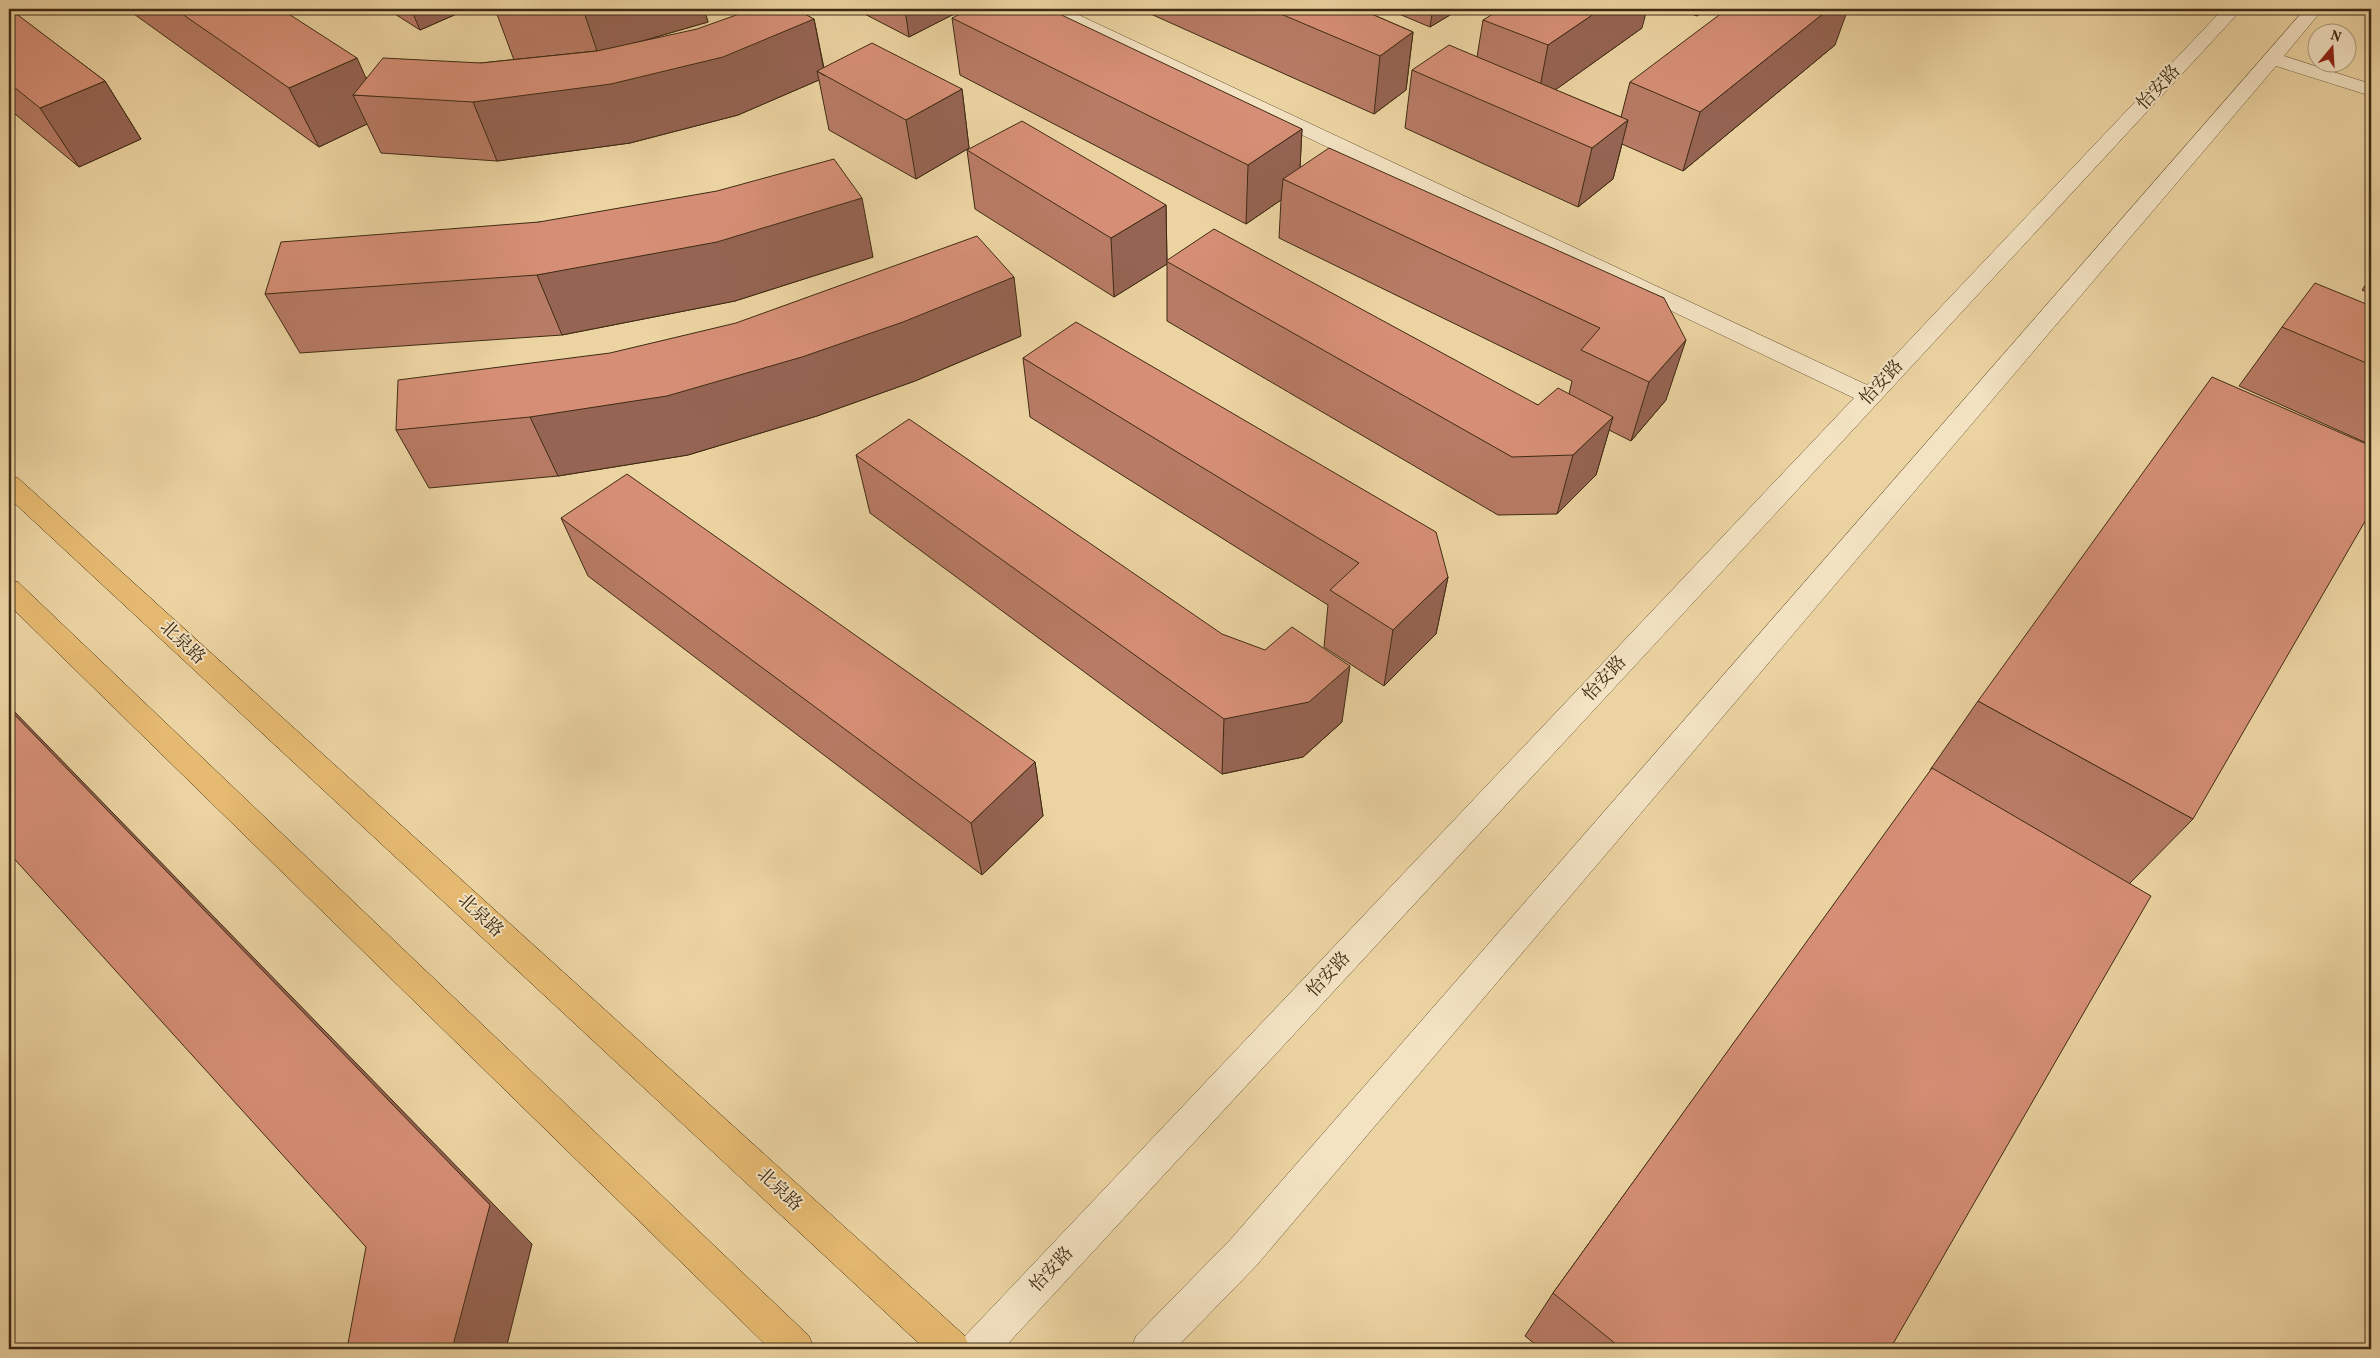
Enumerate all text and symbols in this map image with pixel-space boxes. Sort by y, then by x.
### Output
north arrow [2308,22,2358,72]
text: N [2328,26,2343,48]
street label: 怡安路 [2131,60,2187,116]
street label: 怡安路 [1854,355,1910,411]
street label: 北泉路 [154,615,210,671]
street label: 怡安路 [1577,651,1633,707]
street label: 北泉路 [452,888,508,944]
street label: 怡安路 [1301,947,1357,1003]
street label: 北泉路 [751,1162,807,1218]
street label: 怡安路 [1024,1242,1080,1298]

